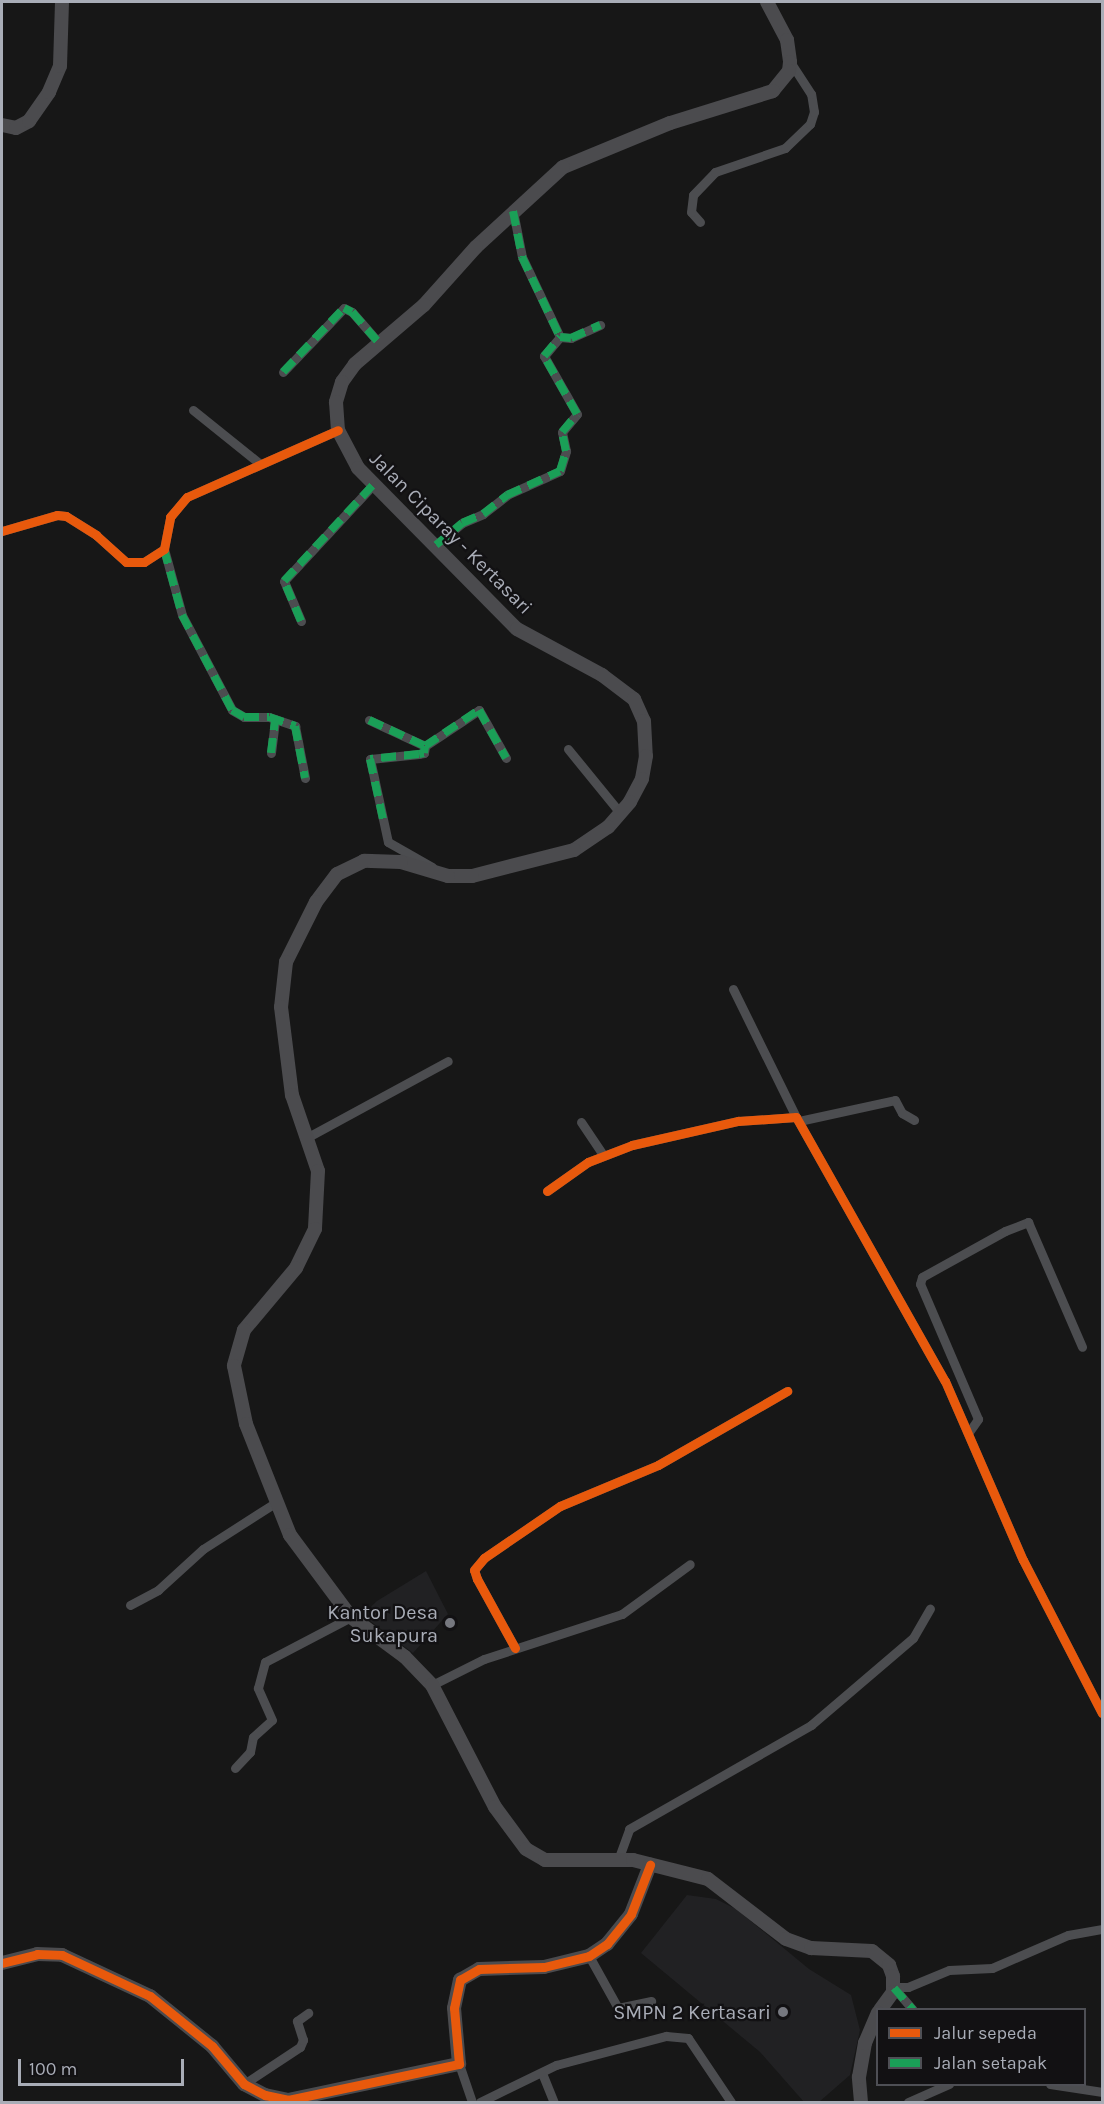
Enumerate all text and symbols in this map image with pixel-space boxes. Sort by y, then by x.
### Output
street label: Jalan Ciparay - Kertasari [365,447,537,619]
place label: Kantor Desa Sukapura [327,1600,438,1647]
marker: Kantor Desa Sukapura [443,1616,457,1630]
place label: SMPN 2 Kertasari [613,2000,771,2024]
marker: SMPN 2 Kertasari [776,2005,790,2019]
legend [876,2008,1086,2086]
text: Jalur sepeda [934,2022,1037,2044]
scale bar [21,2047,188,2085]
text: Jalan setapak [934,2052,1047,2074]
text: 100 m [29,2058,77,2080]

